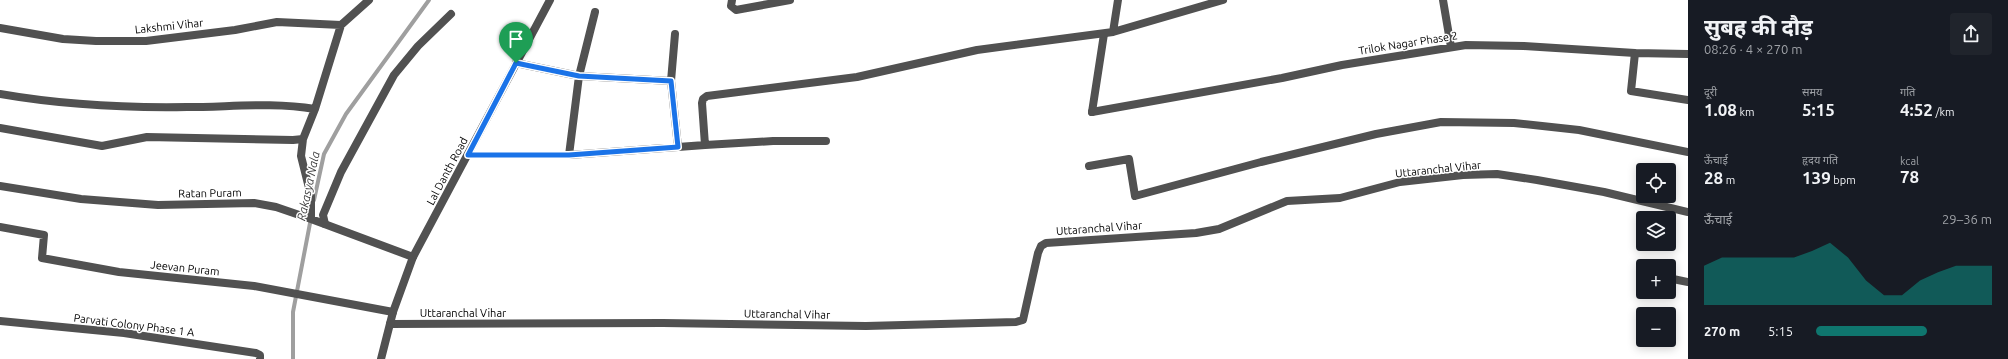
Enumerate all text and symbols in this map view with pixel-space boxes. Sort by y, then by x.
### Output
button: share [1950,13,1992,55]
text: सुबह की दौड़ [1704,14,1813,39]
street label: Lakshmi Vihar [134,16,205,36]
pin [499,22,533,63]
icon: arrive [505,28,527,50]
street label: Trilok Nagar Phase 2 [1358,29,1458,57]
text: 08:26 · 4 × 270 m [1704,42,1803,56]
text: दूरी [1704,86,1717,98]
text: समय [1802,86,1822,98]
text: गति [1900,86,1915,98]
text: 1.08 [1704,100,1737,119]
text: 5:15 [1802,100,1835,119]
text: 4:52 [1900,100,1933,119]
text: km [1737,106,1755,118]
text: /km [1933,106,1955,118]
street label: Lal Danth Road [424,135,470,207]
water label: Rakasya Nala [294,150,322,222]
text: ऊँचाई [1704,154,1728,166]
text: हृदय गति [1802,154,1838,166]
text: kcal [1900,155,1919,167]
street label: Uttaranchal Vihar [1394,158,1482,179]
map controls [1636,163,1676,347]
button: locate [1636,163,1676,203]
text: 78 [1900,167,1919,186]
text: 28 [1704,168,1723,187]
text: 139 [1802,168,1831,187]
text: m [1723,174,1735,186]
text: bpm [1831,174,1856,186]
street label: Ratan Puram [178,186,242,200]
button: layers [1636,211,1676,251]
text: ऊँचाई [1704,212,1732,226]
text: 29–36 m [1942,212,1992,226]
street label: Uttaranchal Vihar [1055,219,1143,237]
street label: Jeevan Puram [150,258,220,278]
button: + [1636,259,1676,299]
street label: Uttaranchal Vihar [420,307,507,319]
street label: Uttaranchal Vihar [744,307,831,321]
button: − [1636,307,1676,347]
street label: Parvati Colony Phase 1 A [73,312,196,338]
text: 270 m [1704,324,1740,338]
text: 5:15 [1768,324,1793,338]

